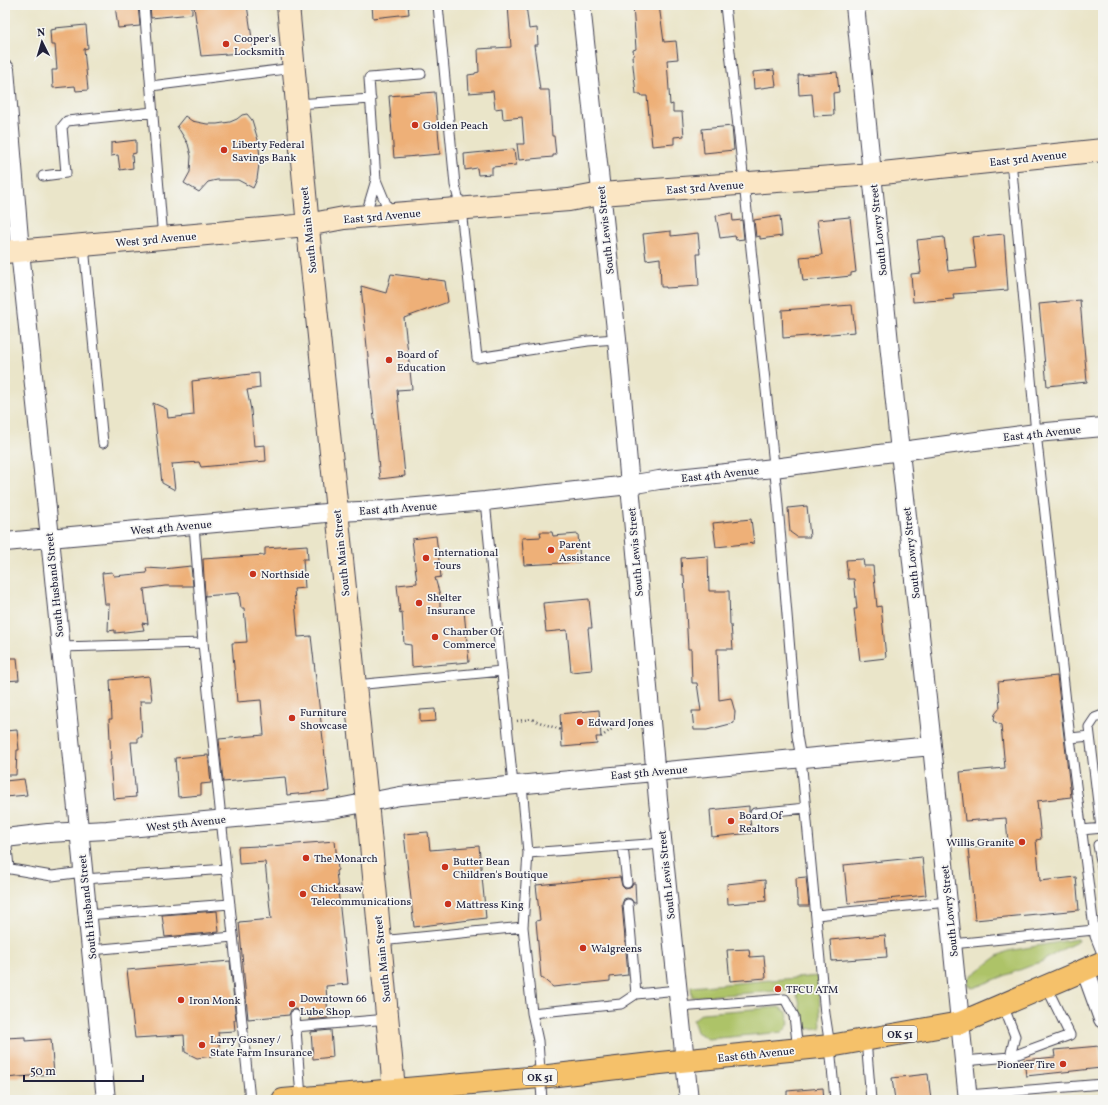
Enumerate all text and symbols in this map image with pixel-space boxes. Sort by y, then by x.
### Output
north arrow [22,22,62,62]
text: N [37,26,46,41]
place label: Cooper's Locksmith [234,32,285,60]
marker: Cooper's Locksmith [221,39,231,49]
place label: Golden Peach [423,119,489,134]
marker: Golden Peach [410,120,420,130]
place label: Liberty Federal Savings Bank [232,138,305,166]
marker: Liberty Federal Savings Bank [219,145,229,155]
street label: East 3rd Avenue [989,148,1067,171]
street label: East 3rd Avenue [666,178,744,199]
street label: South Lowry Street [867,183,892,277]
street label: South Lewis Street [594,184,619,275]
street label: South Main Street [297,185,322,274]
street label: East 3rd Avenue [343,207,421,228]
street label: West 3rd Avenue [115,230,197,251]
place label: Board of Education [397,348,446,376]
marker: Board of Education [384,355,394,365]
street label: East 4th Avenue [1003,423,1082,446]
street label: East 4th Avenue [681,464,760,487]
street label: East 4th Avenue [359,499,438,520]
street label: South Lewis Street [625,506,648,597]
street label: South Lowry Street [900,506,925,600]
street label: South Main Street [330,508,355,597]
street label: West 4th Avenue [130,517,212,540]
street label: South Husband Street [43,532,68,638]
place label: Parent Assistance [559,538,610,566]
marker: Parent Assistance [546,545,556,555]
place label: International Tours [434,546,498,574]
marker: International Tours [421,553,431,563]
place label: Northside [261,568,309,583]
marker: Northside [248,569,258,579]
place label: Shelter Insurance [427,591,475,619]
marker: Shelter Insurance [414,598,424,608]
place label: Chamber Of Commerce [443,625,503,653]
marker: Chamber Of Commerce [430,632,440,642]
place label: Furniture Showcase [300,706,347,734]
marker: Furniture Showcase [287,713,297,723]
place label: Edward Jones [588,716,654,731]
marker: Edward Jones [575,717,585,727]
street label: East 5th Avenue [610,763,688,784]
place label: Board Of Realtors [739,809,783,837]
street label: West 5th Avenue [146,813,227,836]
marker: Board Of Realtors [726,816,736,826]
street label: South Lewis Street [655,829,680,920]
place label: Willis Granite [946,836,1014,851]
marker: Willis Granite [1017,837,1027,847]
place label: The Monarch [314,852,378,867]
marker: The Monarch [301,853,311,863]
street label: South Husband Street [76,854,101,960]
place label: Butter Bean Children's Boutique [453,855,548,883]
marker: Butter Bean Children's Boutique [440,862,450,872]
street label: South Lowry Street [938,864,963,958]
place label: Chickasaw Telecommunications [311,882,412,910]
marker: Chickasaw Telecommunications [298,889,308,899]
place label: Mattress King [456,898,524,913]
marker: Mattress King [443,899,453,909]
street label: South Main Street [371,914,396,1003]
place label: Walgreens [591,942,642,957]
marker: Walgreens [578,943,588,953]
place label: TFCU ATM [786,983,838,998]
marker: TFCU ATM [773,984,783,994]
place label: Downtown 66 Lube Shop [300,992,367,1020]
place label: Iron Monk [189,994,241,1009]
marker: Iron Monk [176,995,186,1005]
marker: Downtown 66 Lube Shop [287,999,297,1009]
road number: OK 51 [883,1026,917,1042]
place label: Larry Gosney / State Farm Insurance [210,1033,312,1061]
marker: Larry Gosney / State Farm Insurance [197,1040,207,1050]
street label: East 6th Avenue [717,1044,795,1067]
scale bar [24,1057,143,1083]
place label: Pioneer Tire [997,1058,1055,1073]
marker: Pioneer Tire [1058,1059,1068,1069]
text: 50 m [30,1064,56,1080]
road number: OK 51 [523,1069,557,1085]

